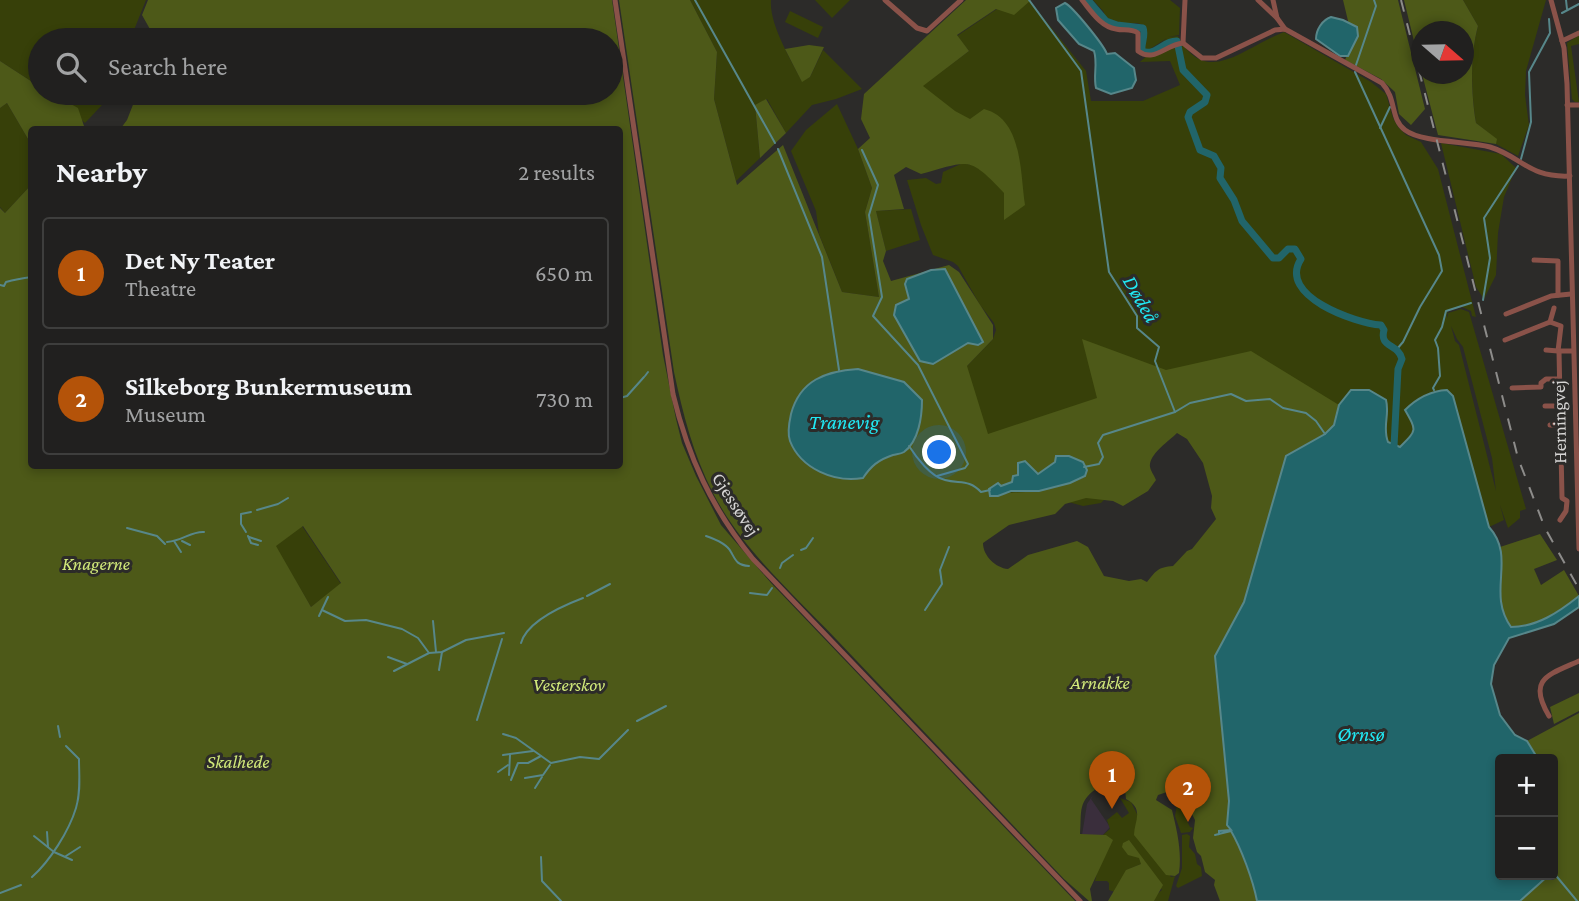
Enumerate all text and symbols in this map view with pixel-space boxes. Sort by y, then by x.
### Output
north arrow [1411,21,1474,84]
search box [28,28,623,105]
icon: search [52,48,90,86]
text: Search here [108,52,227,81]
text: Nearby [56,155,147,188]
text: 2 results [518,159,595,185]
text: Det Ny Teater [125,246,275,275]
text: 1 [77,260,85,286]
text: 650 m [535,260,593,286]
water label: Dødeå [1118,271,1164,327]
text: Theatre [125,275,196,301]
text: Silkeborg Bunkermuseum [125,372,412,401]
street label: Herningvej [1548,380,1571,464]
text: 2 [75,386,87,412]
text: 730 m [536,386,593,412]
text: Museum [125,401,206,427]
water label: Tranevig [809,410,880,434]
your location [922,435,956,469]
street label: Gjessøvej [707,469,764,540]
park label: Knagerne [62,553,130,574]
park label: Arnakke [1069,672,1130,693]
park label: Vesterskov [533,674,605,695]
water label: Ørnsø [1337,722,1385,746]
park label: Skalhede [206,751,270,772]
pin: 1 [1089,751,1135,809]
map controls [1495,754,1558,880]
button: + [1495,754,1558,817]
pin: 2 [1165,764,1211,822]
button: − [1495,817,1558,880]

